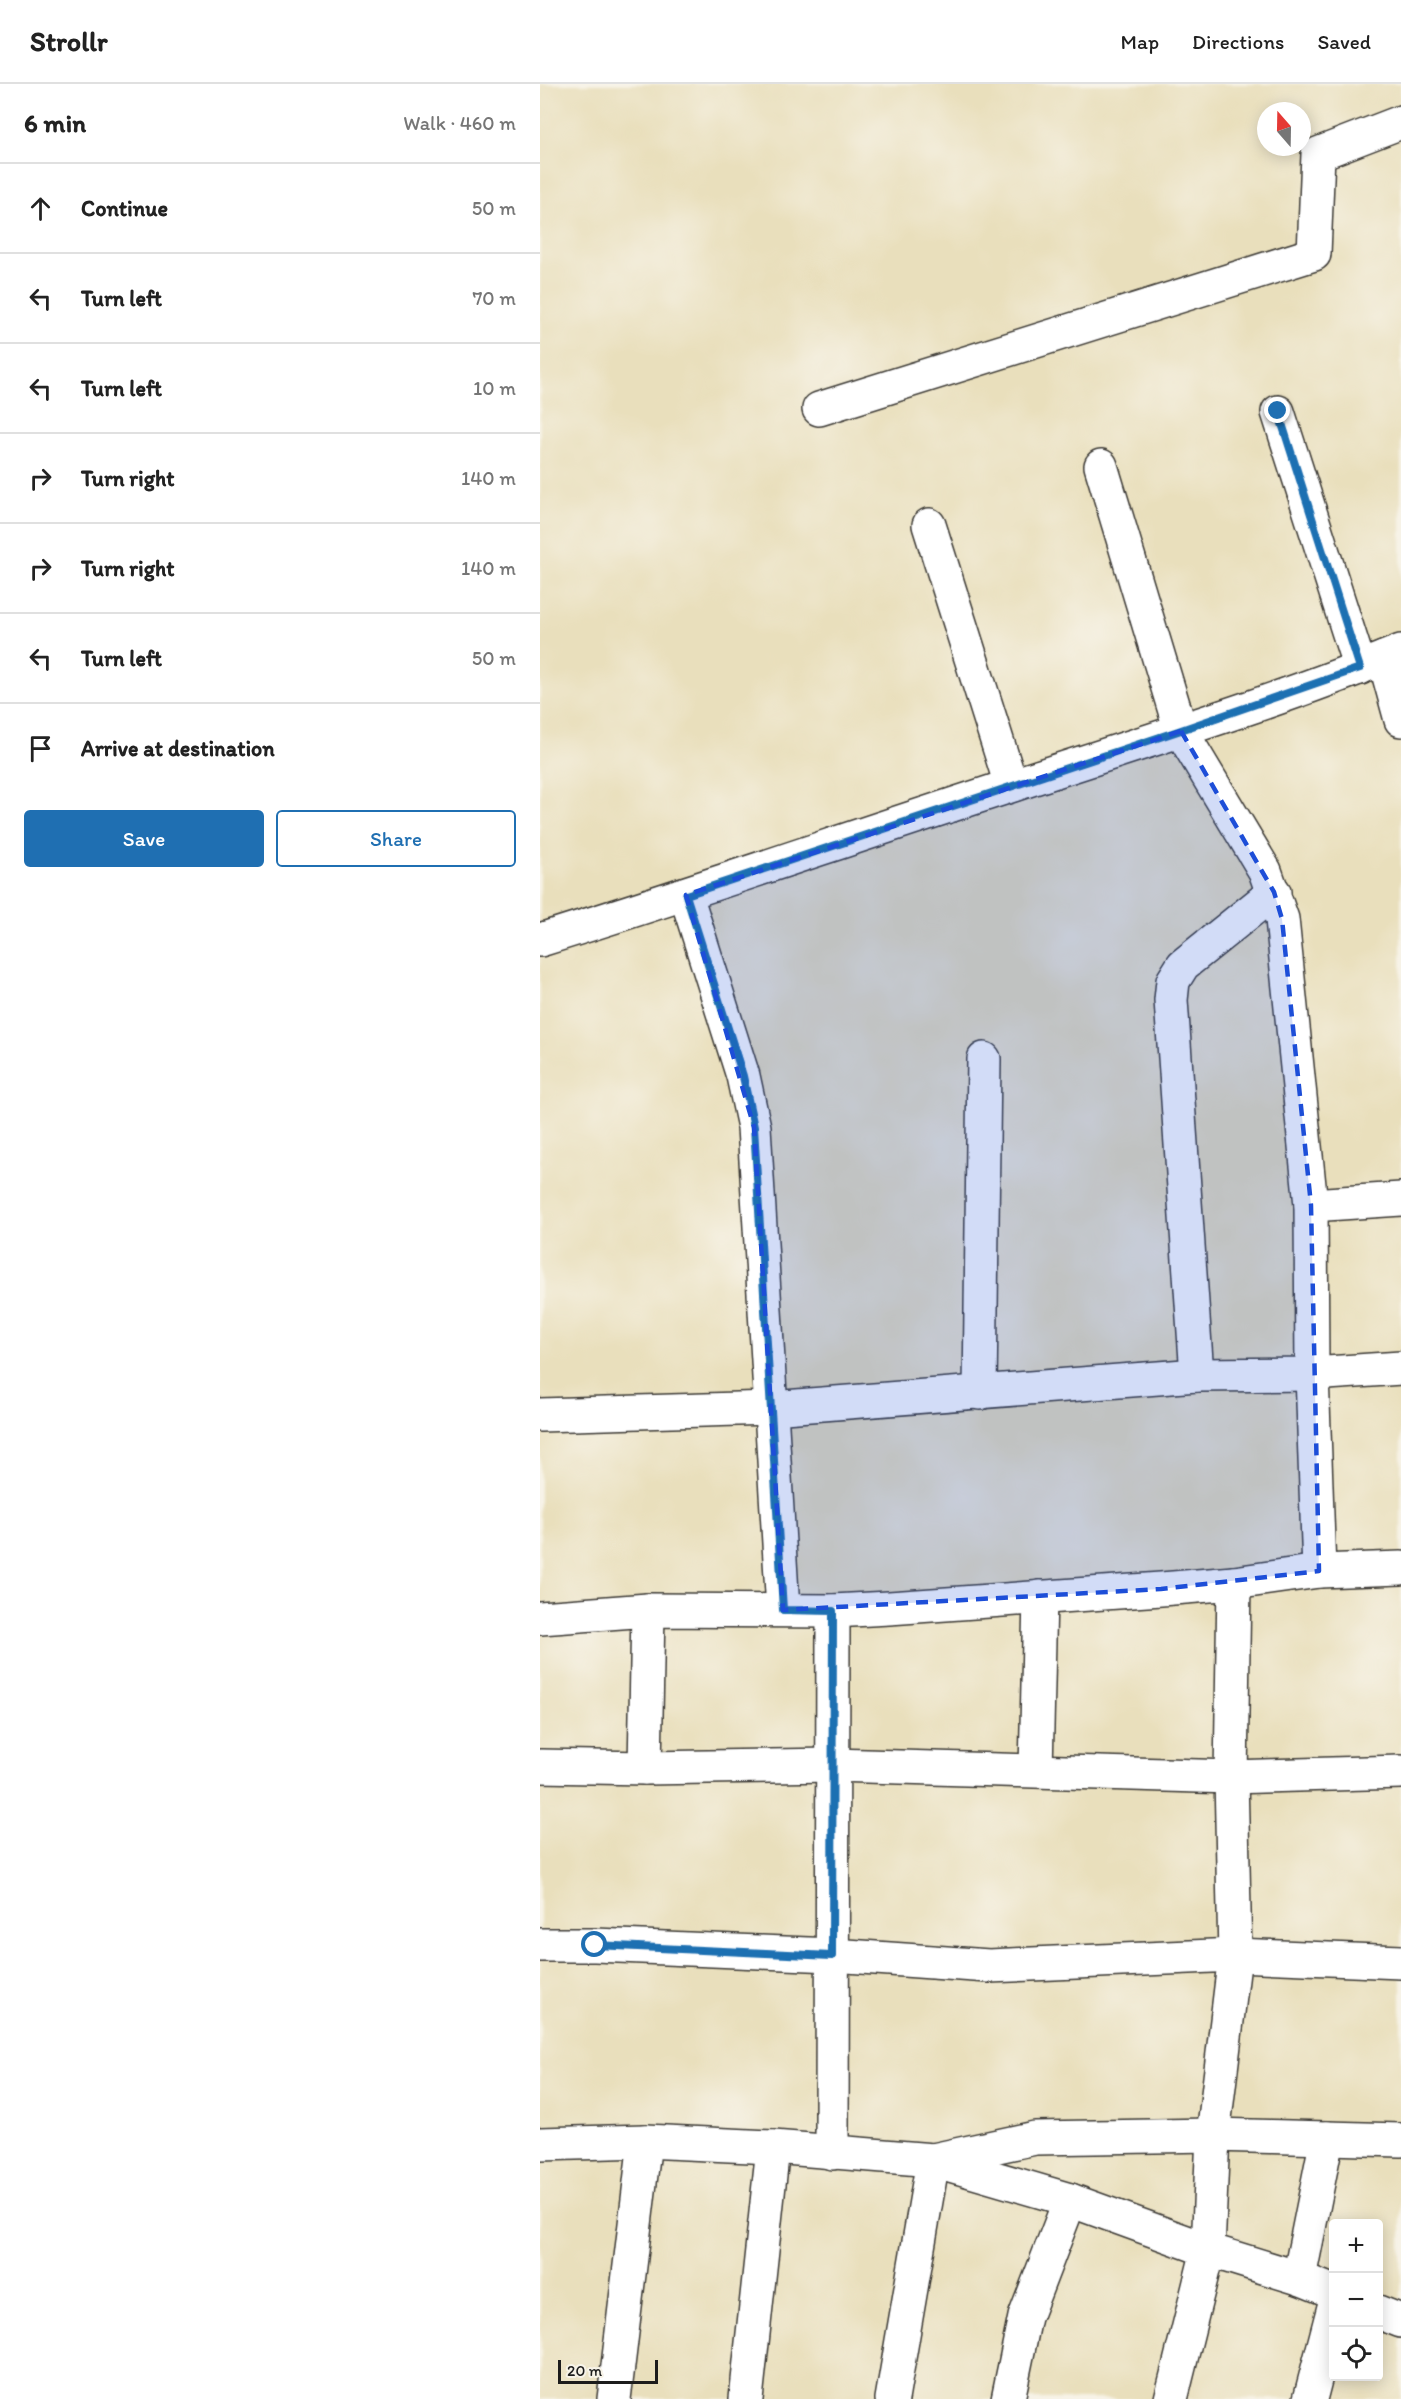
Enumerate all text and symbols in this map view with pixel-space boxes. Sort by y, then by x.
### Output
text: Strollr [30,24,108,58]
text: Map [1121,29,1159,54]
text: Directions [1192,29,1284,54]
text: Saved [1317,29,1371,54]
north arrow [1257,102,1311,156]
text: 6 min [24,107,86,139]
text: Walk · 460 m [403,111,516,135]
icon: ahead [24,192,57,225]
text: Continue [81,195,168,222]
text: 50 m [472,196,516,220]
icon: left [24,282,57,315]
text: Turn left [81,285,162,312]
text: 70 m [472,286,516,310]
icon: left [24,372,57,405]
text: Turn left [81,375,162,402]
text: 10 m [473,376,516,400]
route end [1264,397,1290,423]
icon: right [24,462,57,495]
text: Turn right [81,465,175,492]
text: 140 m [461,466,516,490]
icon: right [24,552,57,585]
text: Turn right [81,555,175,582]
text: 140 m [461,556,516,580]
icon: left [24,642,57,675]
text: Turn left [81,645,162,672]
text: 50 m [472,646,516,670]
icon: arrive [24,732,57,765]
text: Arrive at destination [81,735,275,762]
button: Save [24,810,264,867]
button: Share [276,810,516,867]
route start [581,1931,607,1957]
map controls [1329,2219,1383,2381]
button: + [1329,2219,1383,2273]
button: − [1329,2273,1383,2327]
button: locate [1329,2327,1383,2381]
scale bar [558,2357,658,2384]
text: 20 m [567,2361,602,2380]

